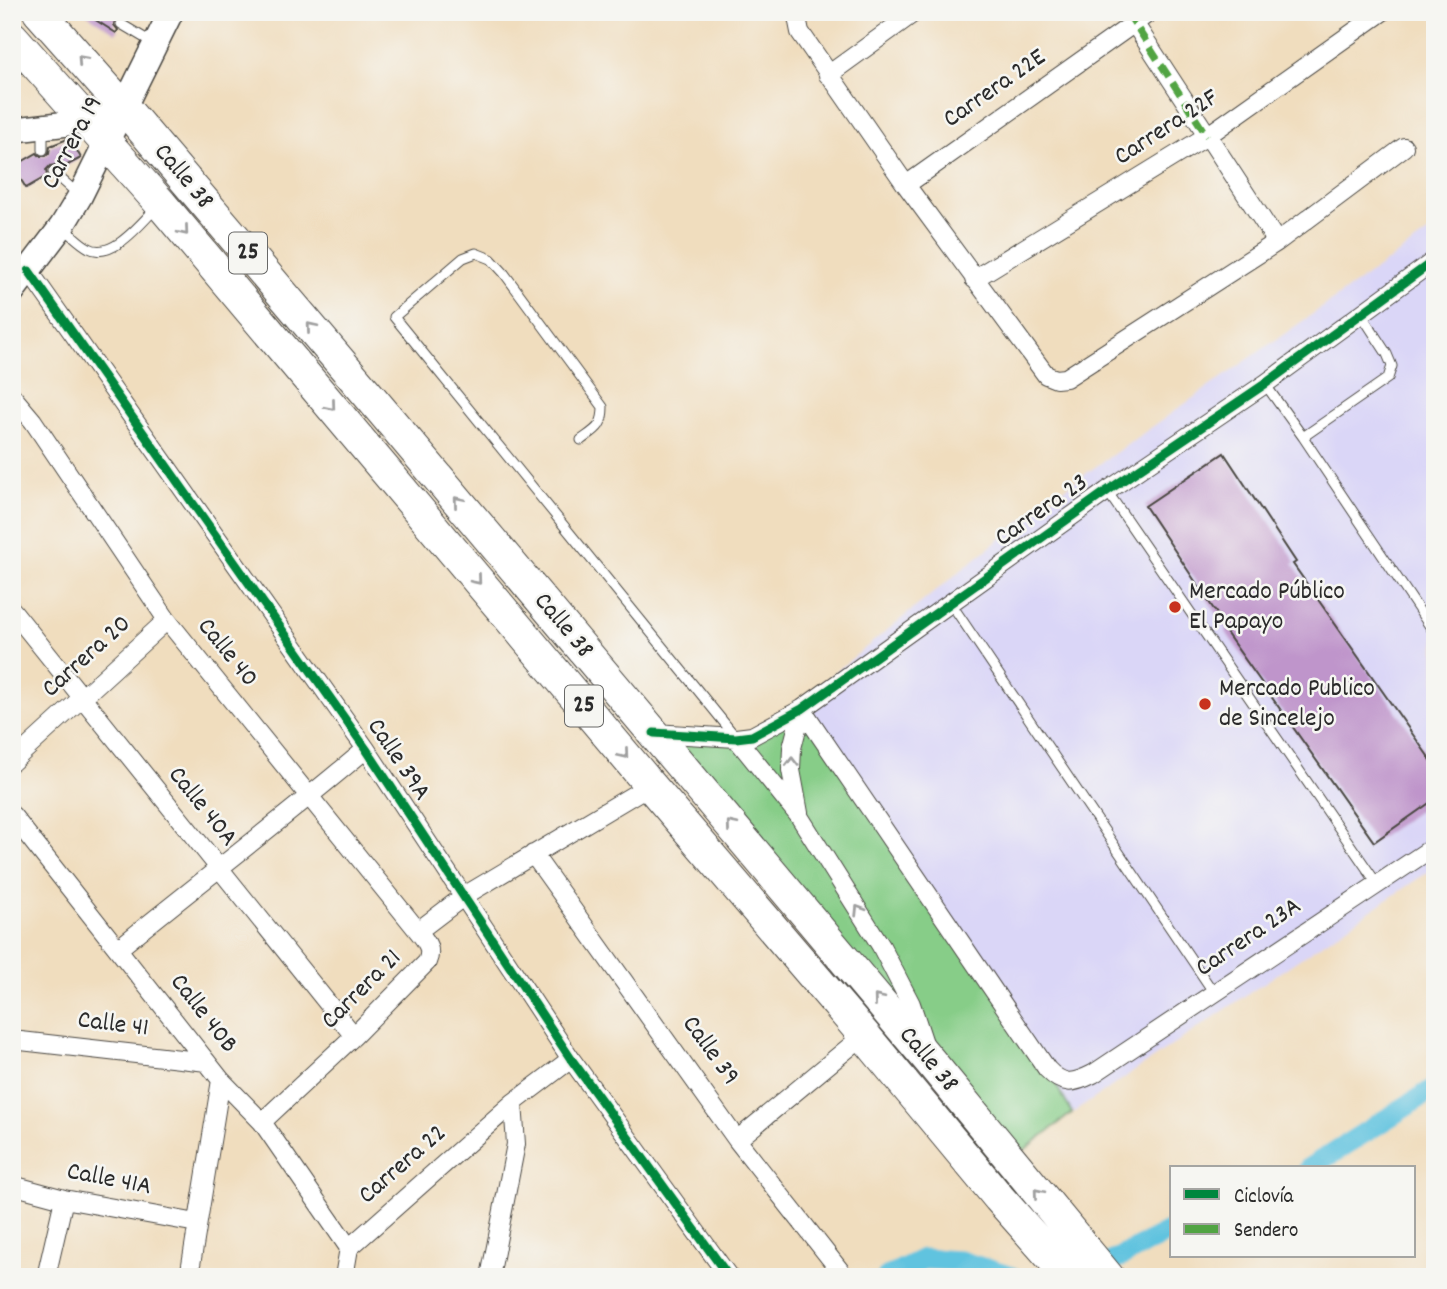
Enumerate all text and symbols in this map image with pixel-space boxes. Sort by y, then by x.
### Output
street label: Carrera 22E [936,40,1054,138]
one-way arrow [78,56,90,69]
street label: Carrera 22F [1107,80,1227,176]
street label: Carrera 19 [33,90,113,196]
street label: Calle 38 [144,136,222,218]
one-way arrow [176,223,188,236]
road number: 25 [229,232,267,274]
one-way arrow [307,323,319,336]
one-way arrow [323,397,335,410]
street label: Carrera 23 [988,465,1096,557]
one-way arrow [454,496,466,509]
one-way arrow [469,571,481,584]
place label: Mercado Público El Papayo [1189,574,1345,641]
street label: Calle 38 [524,585,602,667]
marker: Mercado Público El Papayo [1167,599,1183,615]
street label: Carrera 20 [34,607,140,707]
street label: Calle 40 [188,610,266,696]
place label: Mercado Publico de Sincelejo [1219,671,1375,738]
road number: 25 [565,686,603,726]
marker: Mercado Publico de Sincelejo [1197,696,1213,712]
street label: Calle 39A [357,711,439,809]
one-way arrow [616,745,628,758]
one-way arrow [784,756,800,767]
street label: Calle 40A [158,759,246,855]
one-way arrow [727,820,739,833]
street label: Carrera 23A [1189,889,1309,987]
one-way arrow [854,905,867,918]
street label: Carrera 21 [313,941,411,1039]
street label: Calle 40B [160,966,246,1062]
one-way arrow [874,994,886,1007]
street label: Calle 41 [75,1002,151,1048]
street label: Calle 39 [672,1008,748,1094]
street label: Calle 38 [889,1019,967,1101]
street label: Carrera 22 [351,1116,455,1214]
street label: Calle 41A [64,1154,154,1206]
legend [1170,1166,1416,1258]
text: Ciclovía [1234,1183,1295,1213]
one-way arrow [1034,1189,1047,1201]
text: Sendero [1234,1217,1298,1247]

